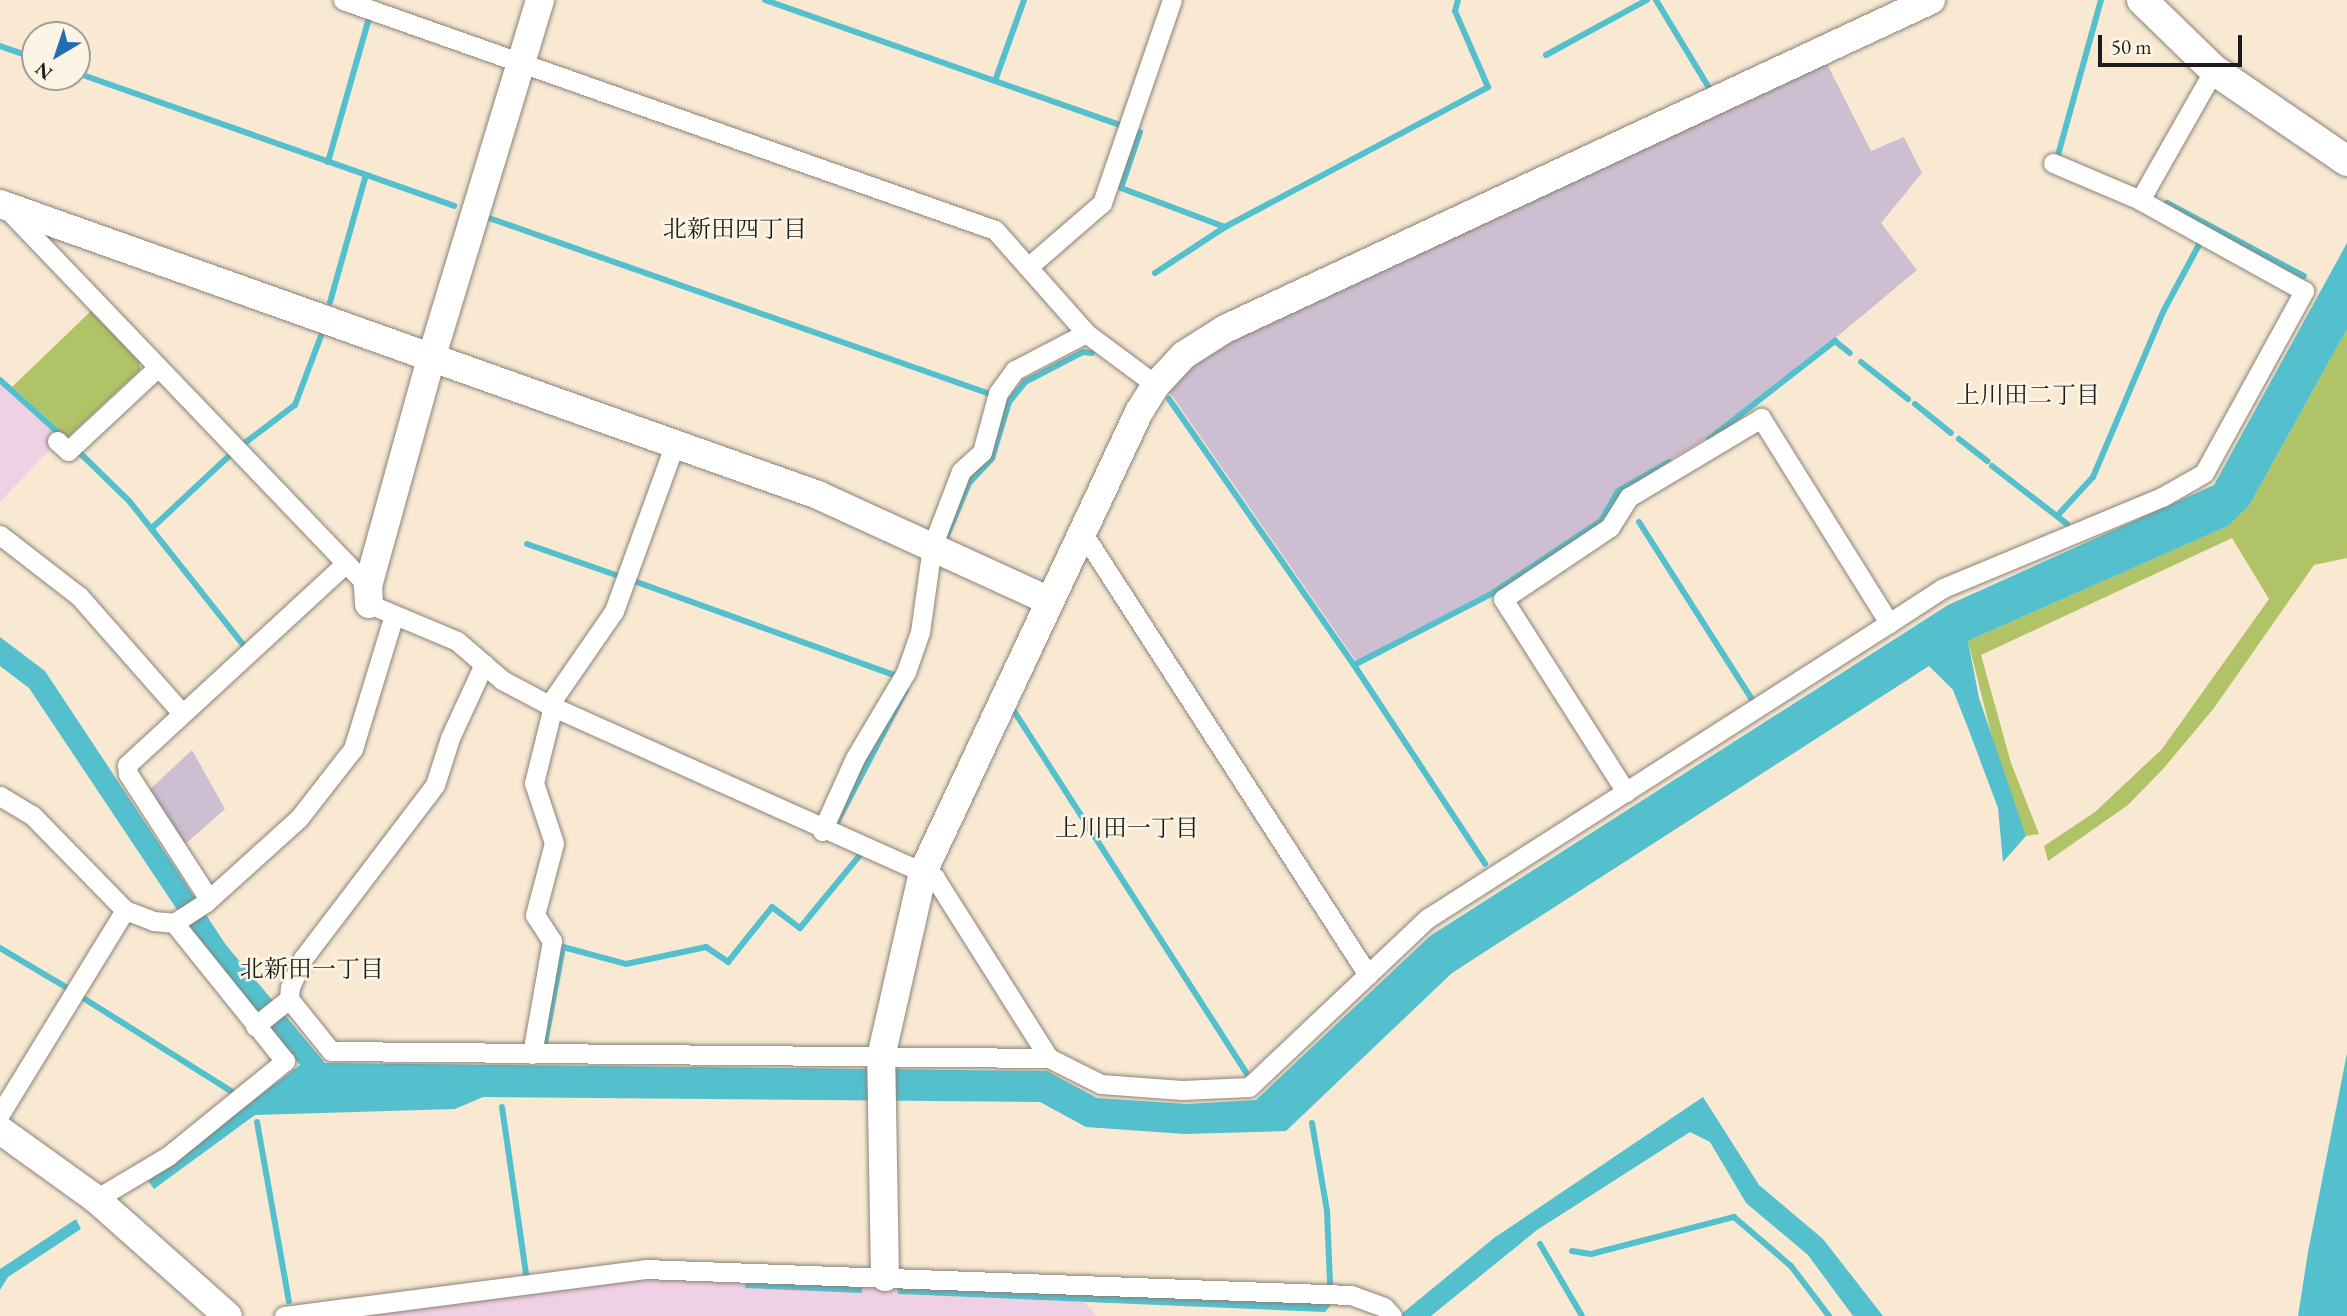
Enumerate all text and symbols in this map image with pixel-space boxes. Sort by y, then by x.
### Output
north arrow [21,21,91,91]
scale bar [2102,21,2246,65]
text: 50 m [2111,33,2152,60]
text: N [30,57,58,86]
district label: 北新田四丁目 [663,215,807,243]
district label: 上川田二丁目 [1956,381,2100,409]
district label: 上川田一丁目 [1055,814,1199,842]
district label: 北新田一丁目 [240,955,384,983]

